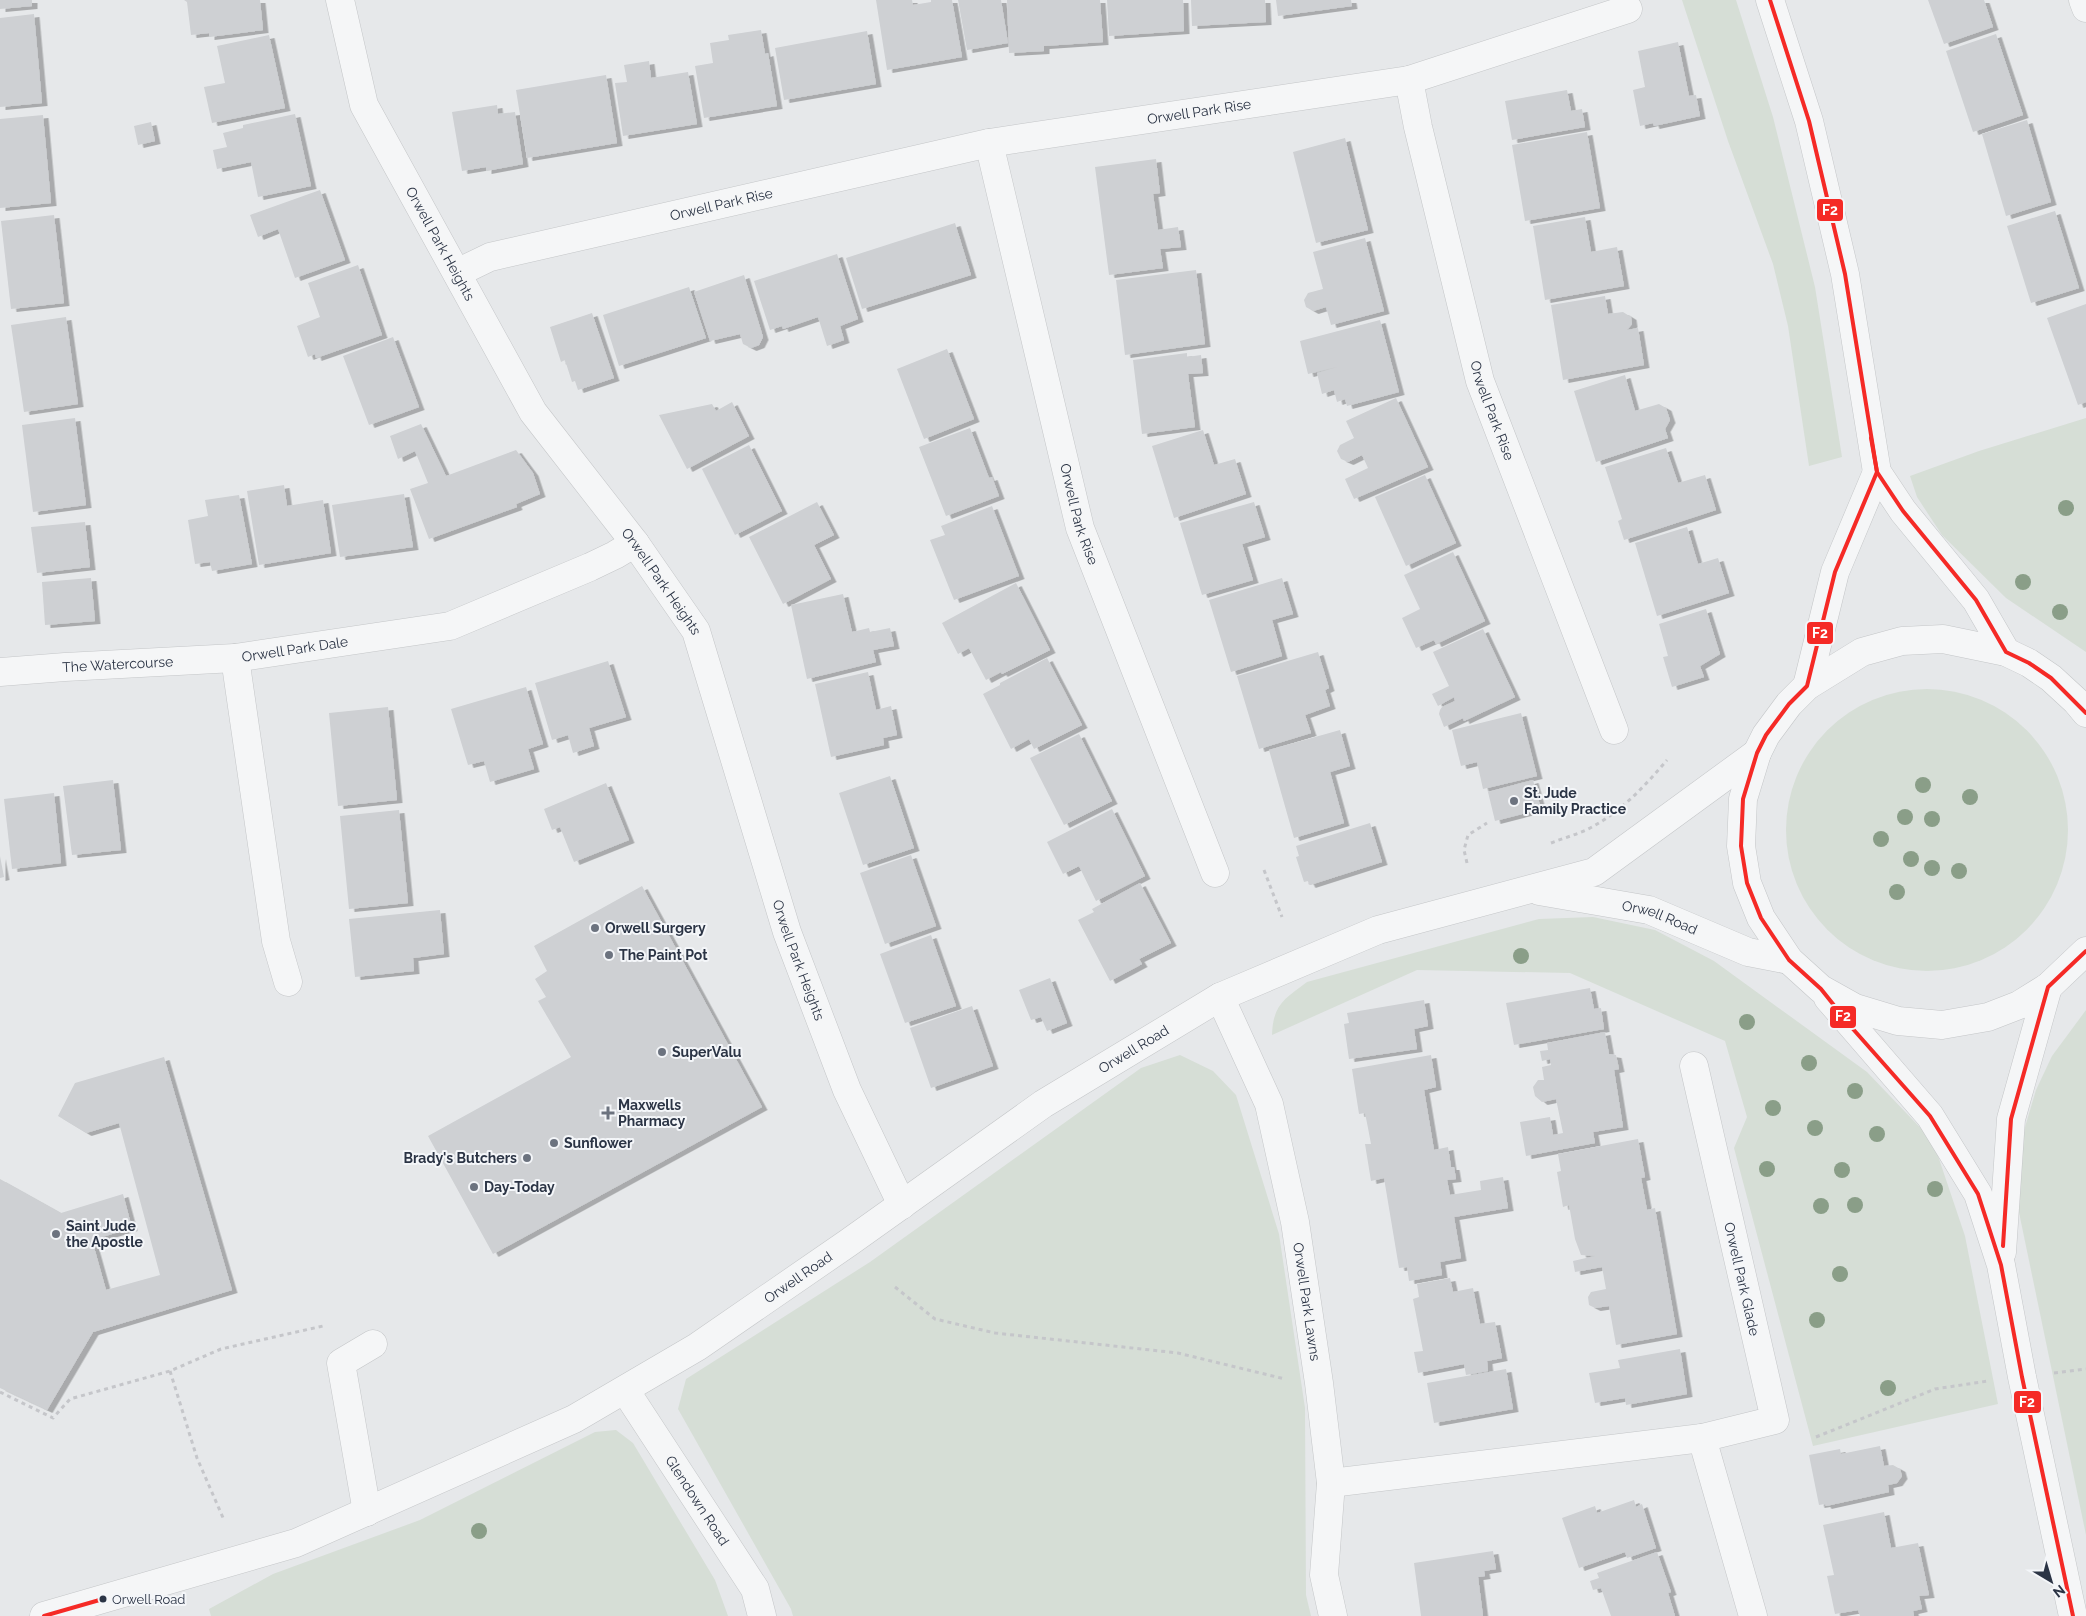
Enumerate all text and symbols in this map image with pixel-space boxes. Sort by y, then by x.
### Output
street label: Orwell Park Rise [1146,96,1252,127]
street label: Orwell Park Heights [403,184,478,304]
street label: Orwell Park Rise [668,185,774,224]
line badge: F2 [1816,198,1844,222]
text: F2 [1822,202,1838,218]
street label: Orwell Park Rise [1467,359,1518,462]
street label: Orwell Park Rise [1057,462,1102,567]
street label: Orwell Park Heights [618,525,705,637]
line badge: F2 [1806,621,1834,645]
text: F2 [1812,625,1828,641]
street label: Orwell Park Dale [241,633,349,665]
street label: The Watercourse [62,653,174,675]
place label: St. Jude Family Practice [1524,785,1627,817]
marker: St. Jude Family Practice [1508,795,1520,807]
street label: Orwell Road [1621,897,1700,938]
street label: Orwell Park Heights [770,898,828,1023]
place label: Orwell Surgery [605,920,706,936]
marker: Orwell Surgery [589,922,601,934]
place label: The Paint Pot [619,947,708,963]
marker: The Paint Pot [603,949,615,961]
line badge: F2 [1829,1005,1857,1029]
text: F2 [1835,1008,1851,1024]
street label: Orwell Road [1096,1022,1172,1077]
place label: SuperValu [672,1044,742,1060]
marker: SuperValu [656,1046,668,1058]
place label: Maxwells Pharmacy [618,1097,685,1129]
marker: Maxwells Pharmacy [602,1107,614,1119]
place label: Sunflower [564,1135,633,1151]
marker: Sunflower [548,1137,560,1149]
place label: Brady's Butchers [403,1150,517,1166]
marker: Brady's Butchers [521,1152,533,1164]
place label: Day-Today [484,1179,555,1195]
marker: Day-Today [468,1181,480,1193]
place label: Saint Jude the Apostle [66,1218,144,1250]
street label: Orwell Park Glade [1721,1221,1763,1337]
marker: Saint Jude the Apostle [50,1228,62,1240]
street label: Orwell Park Lawns [1290,1241,1324,1362]
street label: Orwell Road [761,1248,835,1306]
line badge: F2 [2013,1390,2042,1414]
text: F2 [2019,1394,2035,1410]
street label: Glendown Road [662,1453,732,1548]
north arrow [2026,1556,2076,1606]
text: N [2050,1582,2068,1601]
place label: Orwell Road [112,1592,185,1607]
marker: Orwell Road [98,1594,108,1604]

